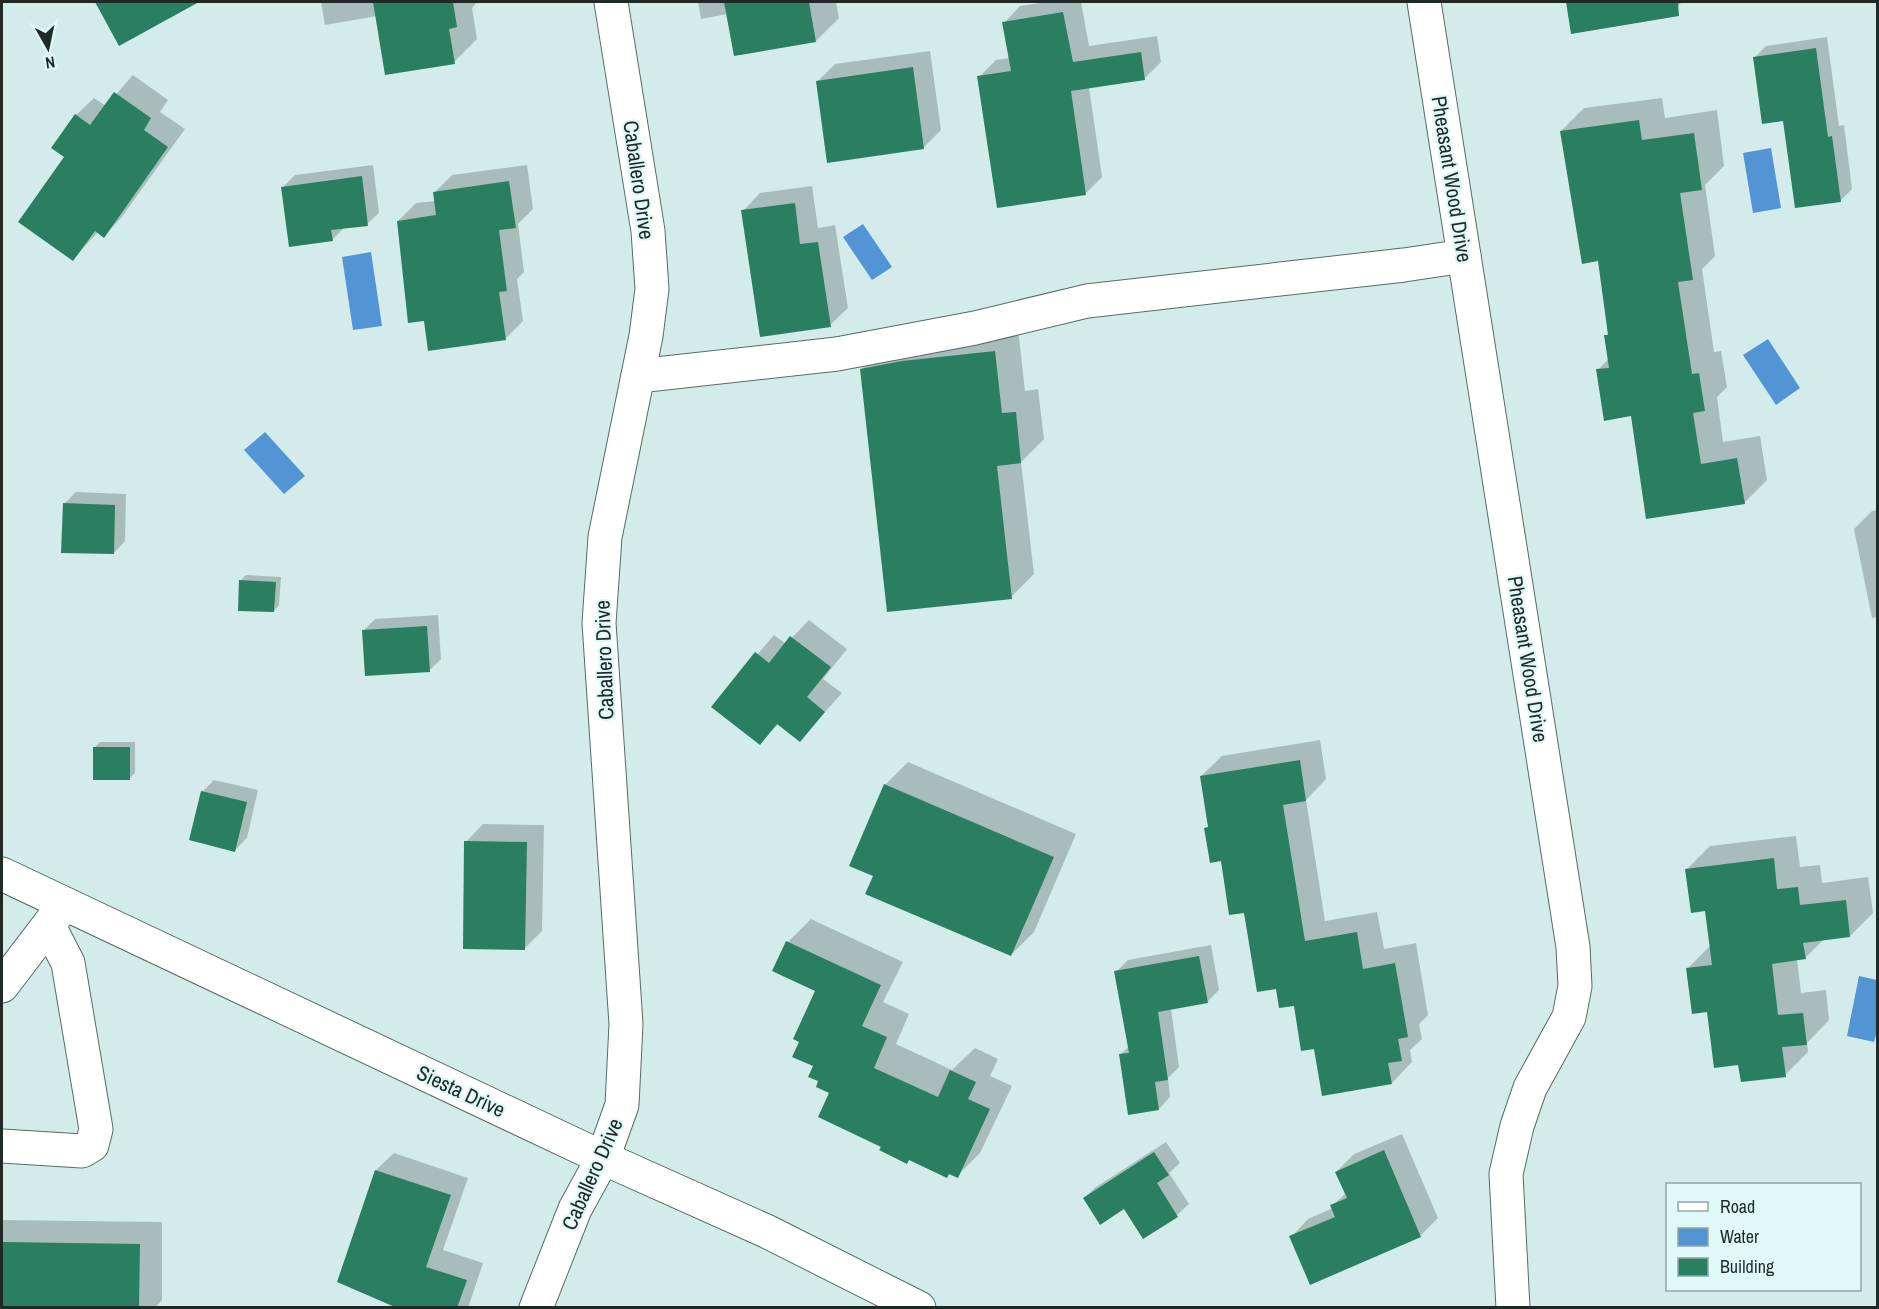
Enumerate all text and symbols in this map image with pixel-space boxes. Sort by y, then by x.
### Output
north arrow [18,18,78,78]
text: N [44,51,57,74]
street label: Pheasant Wood Drive [1425,94,1479,264]
street label: Caballero Drive [616,119,662,241]
street label: Pheasant Wood Drive [1501,574,1555,744]
street label: Caballero Drive [587,600,621,720]
street label: Siesta Drive [412,1058,510,1124]
street label: Caballero Drive [554,1113,630,1235]
legend [1666,1183,1861,1291]
text: Road [1720,1194,1755,1219]
text: Water [1720,1224,1759,1249]
text: Building [1720,1254,1775,1279]

